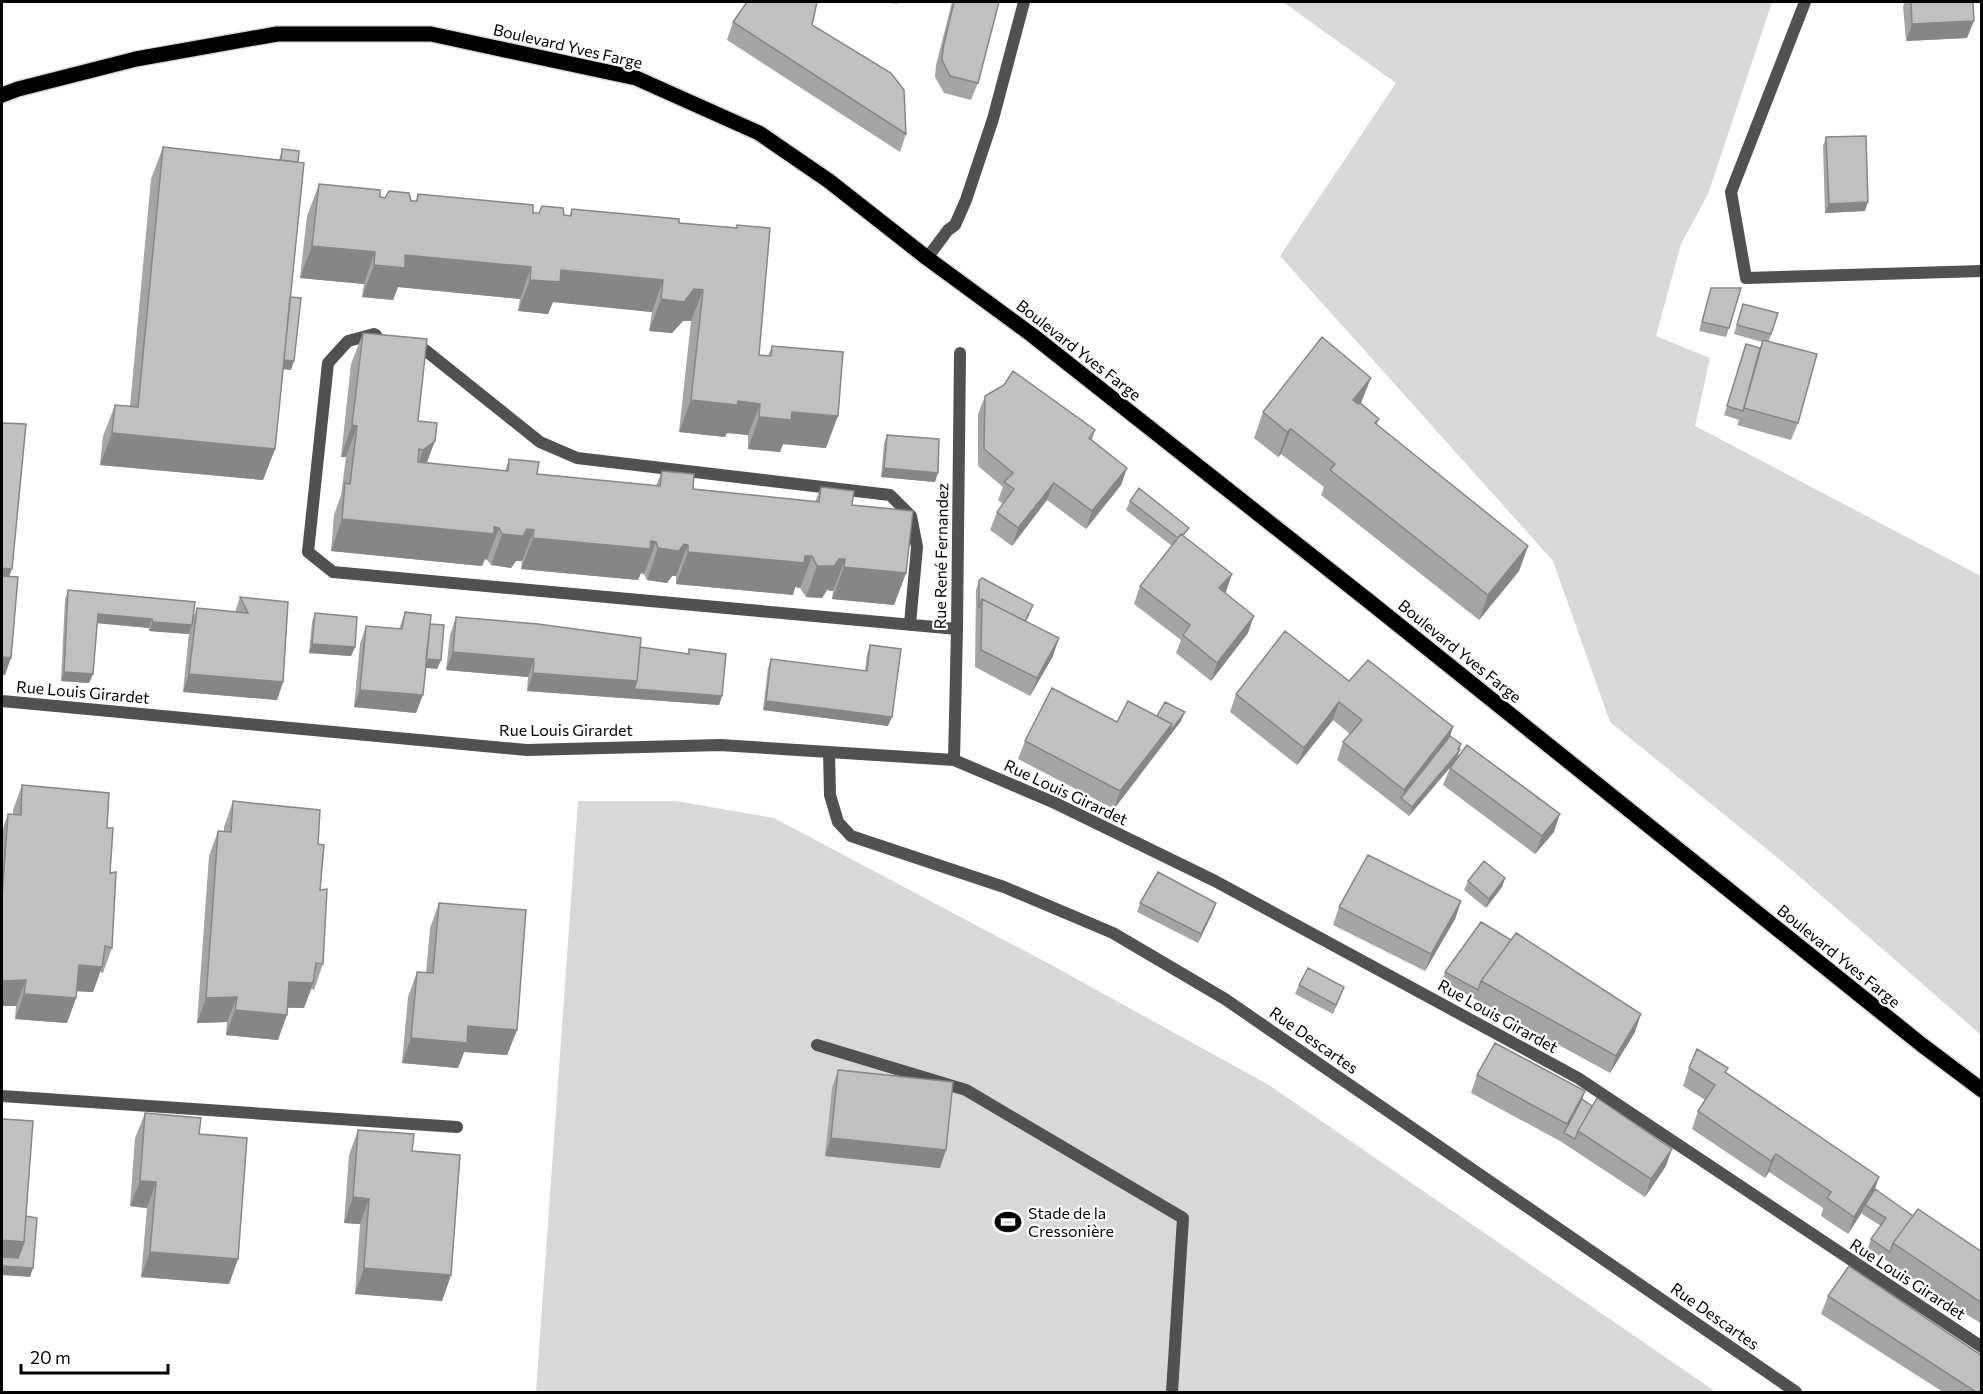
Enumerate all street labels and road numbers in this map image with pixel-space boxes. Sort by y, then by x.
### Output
street label: Boulevard Yves Farge [492,19,645,72]
street label: Boulevard Yves Farge [1013,295,1145,404]
street label: Rue René Fernandez [930,483,951,629]
street label: Boulevard Yves Farge [1395,595,1526,706]
street label: Rue Louis Girardet [16,676,151,707]
street label: Rue Louis Girardet [499,720,633,739]
street label: Rue Louis Girardet [1002,755,1131,829]
street label: Boulevard Yves Farge [1774,900,1905,1011]
street label: Rue Louis Girardet [1435,975,1562,1057]
street label: Rue Descartes [1266,1002,1362,1077]
street label: Rue Louis Girardet [1847,1234,1970,1323]
street label: Rue Descartes [1667,1278,1763,1353]

